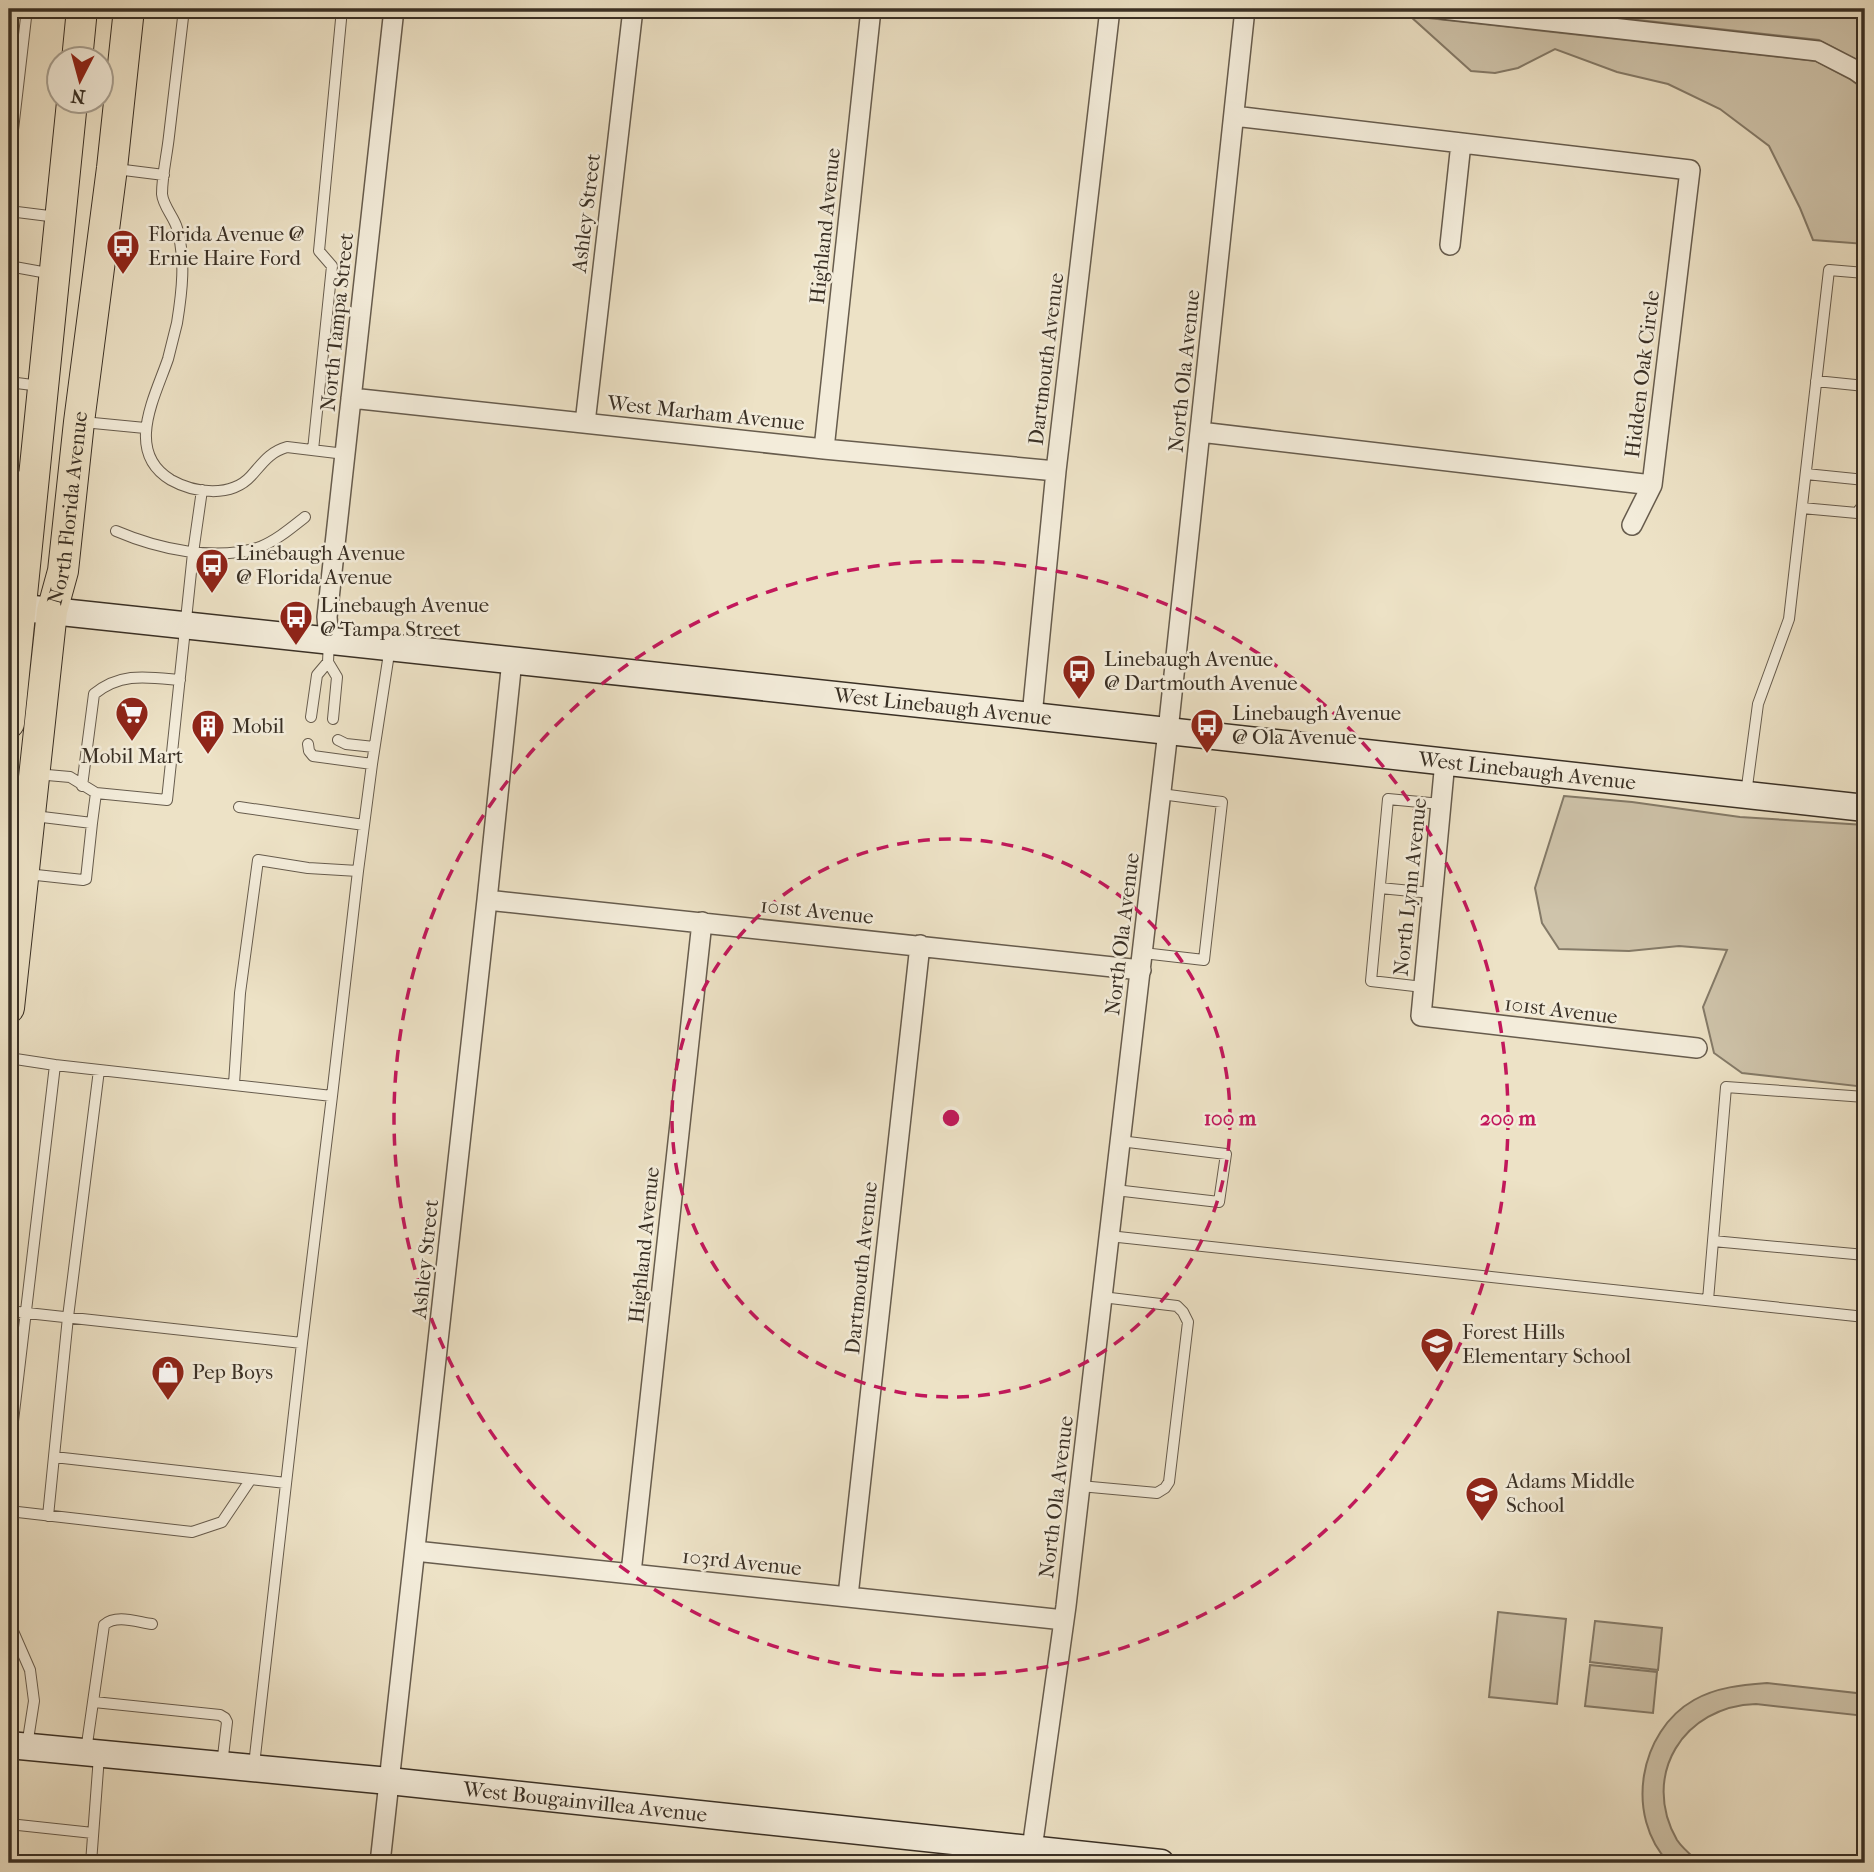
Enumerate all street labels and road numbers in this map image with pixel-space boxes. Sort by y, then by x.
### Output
street label: Highland Avenue [805,147,845,305]
street label: Ashley Street [567,152,605,275]
street label: North Tampa Street [316,231,358,412]
street label: Dartmouth Avenue [1024,271,1068,447]
street label: North Ola Avenue [1164,289,1204,453]
street label: Hidden Oak Circle [1620,289,1664,459]
street label: West Marham Avenue [605,391,806,435]
street label: North Florida Avenue [42,410,92,607]
street label: West Linebaugh Avenue [832,683,1053,730]
street label: West Linebaugh Avenue [1416,747,1637,795]
street label: North Lynn Avenue [1389,797,1431,977]
street label: North Ola Avenue [1100,851,1144,1017]
street label: 101st Avenue [759,893,875,929]
street label: 101st Avenue [1503,991,1619,1029]
street label: Highland Avenue [624,1166,664,1324]
street label: Dartmouth Avenue [840,1180,882,1356]
street label: Ashley Street [407,1198,443,1321]
street label: North Ola Avenue [1034,1414,1078,1580]
street label: 103rd Avenue [681,1544,803,1580]
street label: West Bougainvillea Avenue [461,1777,708,1827]

